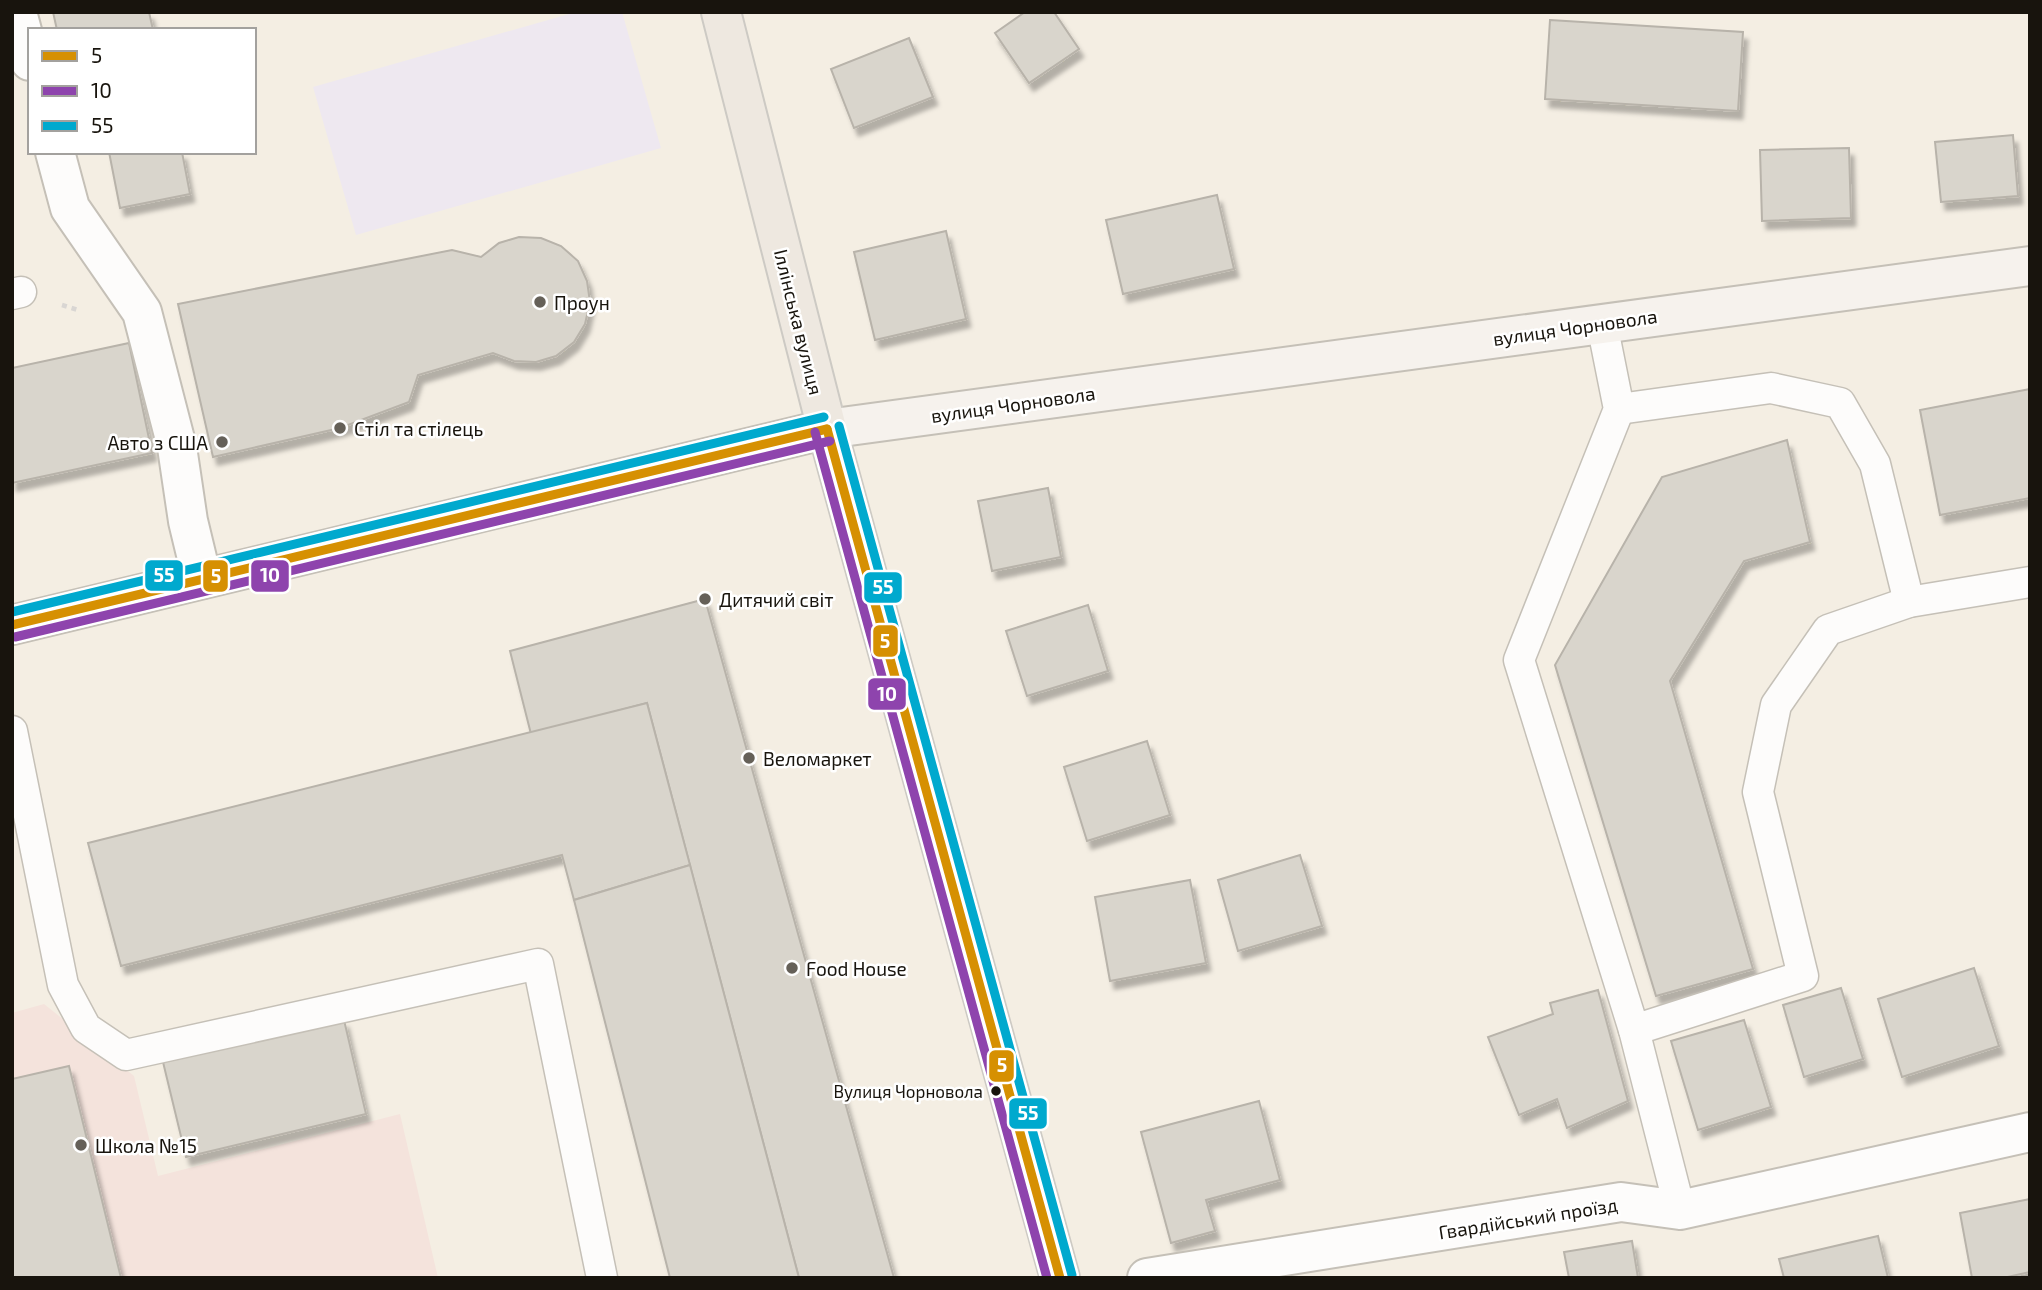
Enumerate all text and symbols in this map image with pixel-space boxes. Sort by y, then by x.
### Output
legend [28,28,256,154]
text: 5 [91,42,102,67]
text: 10 [91,77,112,102]
text: 55 [91,112,114,137]
street label: Іллінська вулиця [769,247,828,398]
place label: Проун [554,291,610,315]
marker: Проун [532,294,548,310]
street label: вулиця Чорновола [1491,304,1659,351]
street label: вулиця Чорновола [929,381,1097,428]
place label: Стіл та стілець [354,417,483,440]
marker: Стіл та стілець [332,420,348,436]
place label: Авто з США [108,431,208,454]
marker: Авто з США [214,434,230,450]
line badge: 55 [144,559,184,592]
line badge: 5 [202,559,229,593]
line badge: 10 [250,559,290,593]
text: 55 [154,563,174,586]
text: 10 [260,563,280,586]
text: 5 [211,564,221,587]
line badge: 55 [863,571,903,604]
text: 55 [873,575,893,598]
place label: Дитячий світ [719,588,834,611]
marker: Дитячий світ [697,591,713,607]
line badge: 5 [872,624,899,658]
text: 5 [880,629,890,652]
line badge: 10 [867,677,907,711]
text: 10 [877,682,897,705]
place label: Веломаркет [763,747,872,770]
marker: Веломаркет [741,750,757,766]
place label: Food House [806,957,907,980]
marker: Food House [784,960,800,976]
line badge: 5 [988,1049,1015,1083]
text: 5 [997,1053,1007,1076]
place label: Вулиця Чорновола [834,1081,983,1102]
marker: Вулиця Чорновола [989,1084,1003,1098]
line badge: 55 [1008,1097,1048,1130]
text: 55 [1018,1101,1038,1124]
place label: Школа №15 [95,1134,197,1157]
marker: Школа №15 [73,1137,89,1153]
street label: Гвардійський проїзд [1437,1192,1619,1244]

